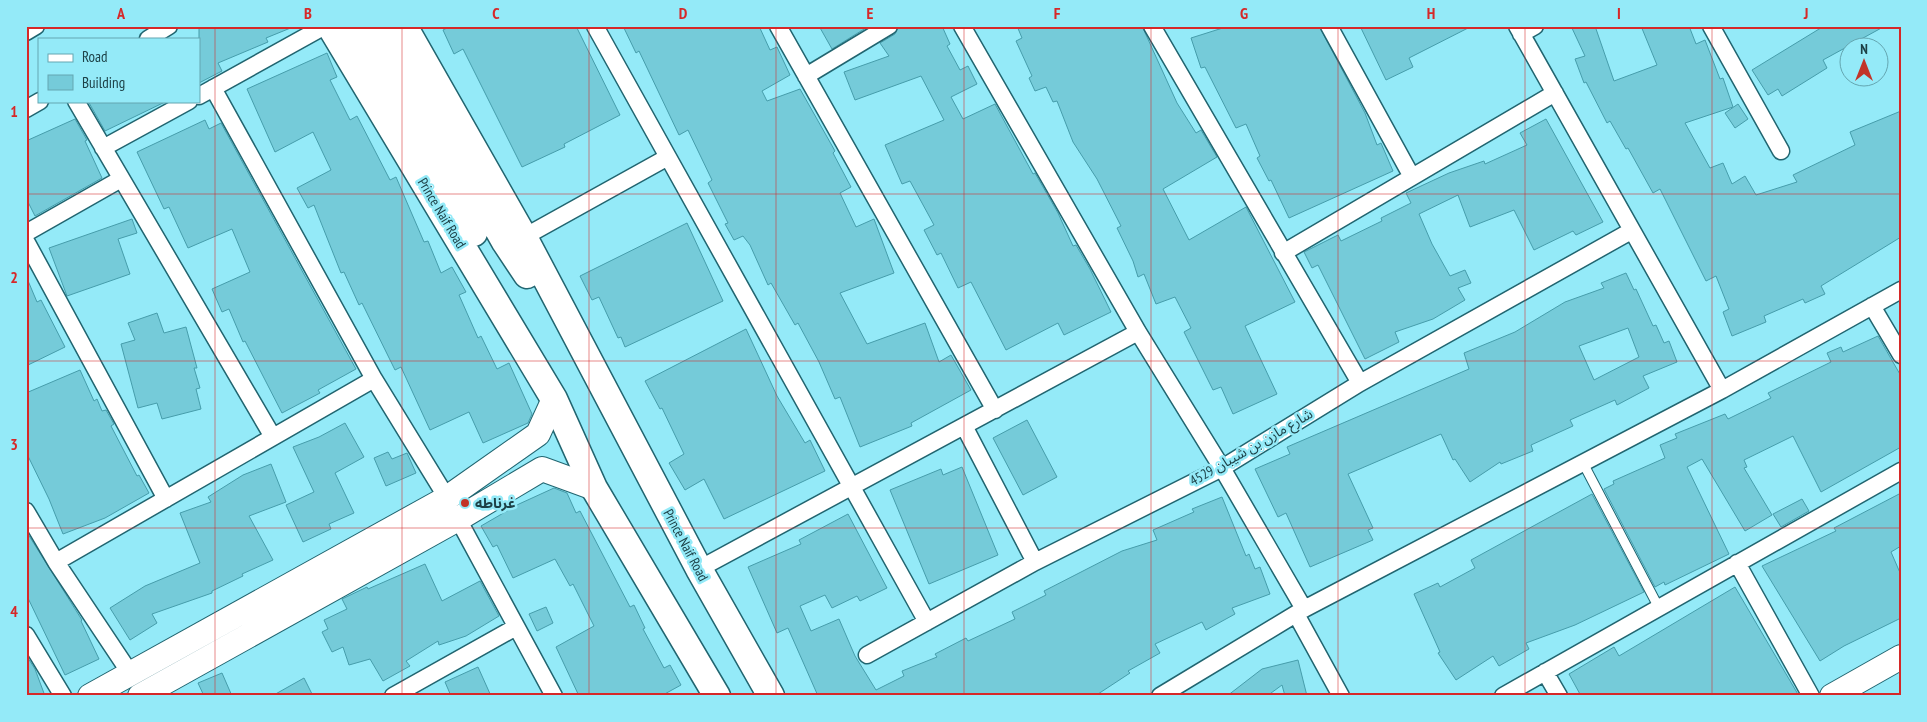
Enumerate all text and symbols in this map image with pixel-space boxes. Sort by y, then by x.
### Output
text: A [116,3,126,23]
text: B [304,3,312,23]
text: C [492,3,500,23]
text: D [679,3,688,23]
text: E [867,3,874,23]
text: F [1054,3,1061,23]
text: G [1240,3,1248,23]
text: H [1427,3,1435,23]
text: I [1617,3,1621,23]
text: J [1803,3,1808,23]
legend [38,38,200,102]
north arrow [1840,38,1890,88]
text: N [1860,40,1868,58]
text: Road [82,47,108,66]
text: Building [82,73,125,92]
text: 1 [10,101,18,121]
street label: Prince Naif Road [414,174,470,252]
text: 2 [10,267,18,287]
street label: شارع مازن بن شيبان 4529 [1186,404,1317,491]
text: 3 [10,434,18,454]
place label: غرناطه [475,494,516,512]
marker: غرناطه [459,497,471,509]
street label: Prince Naif Road [659,506,713,584]
text: 4 [10,601,18,621]

